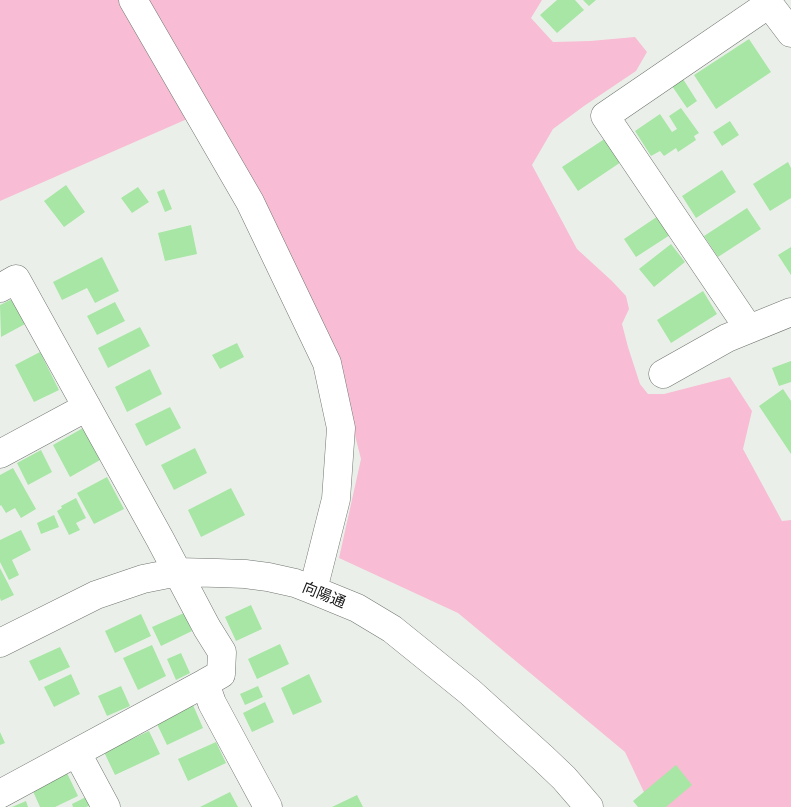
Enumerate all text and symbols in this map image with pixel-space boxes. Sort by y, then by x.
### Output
street label: 向陽通 [300,578,348,612]

